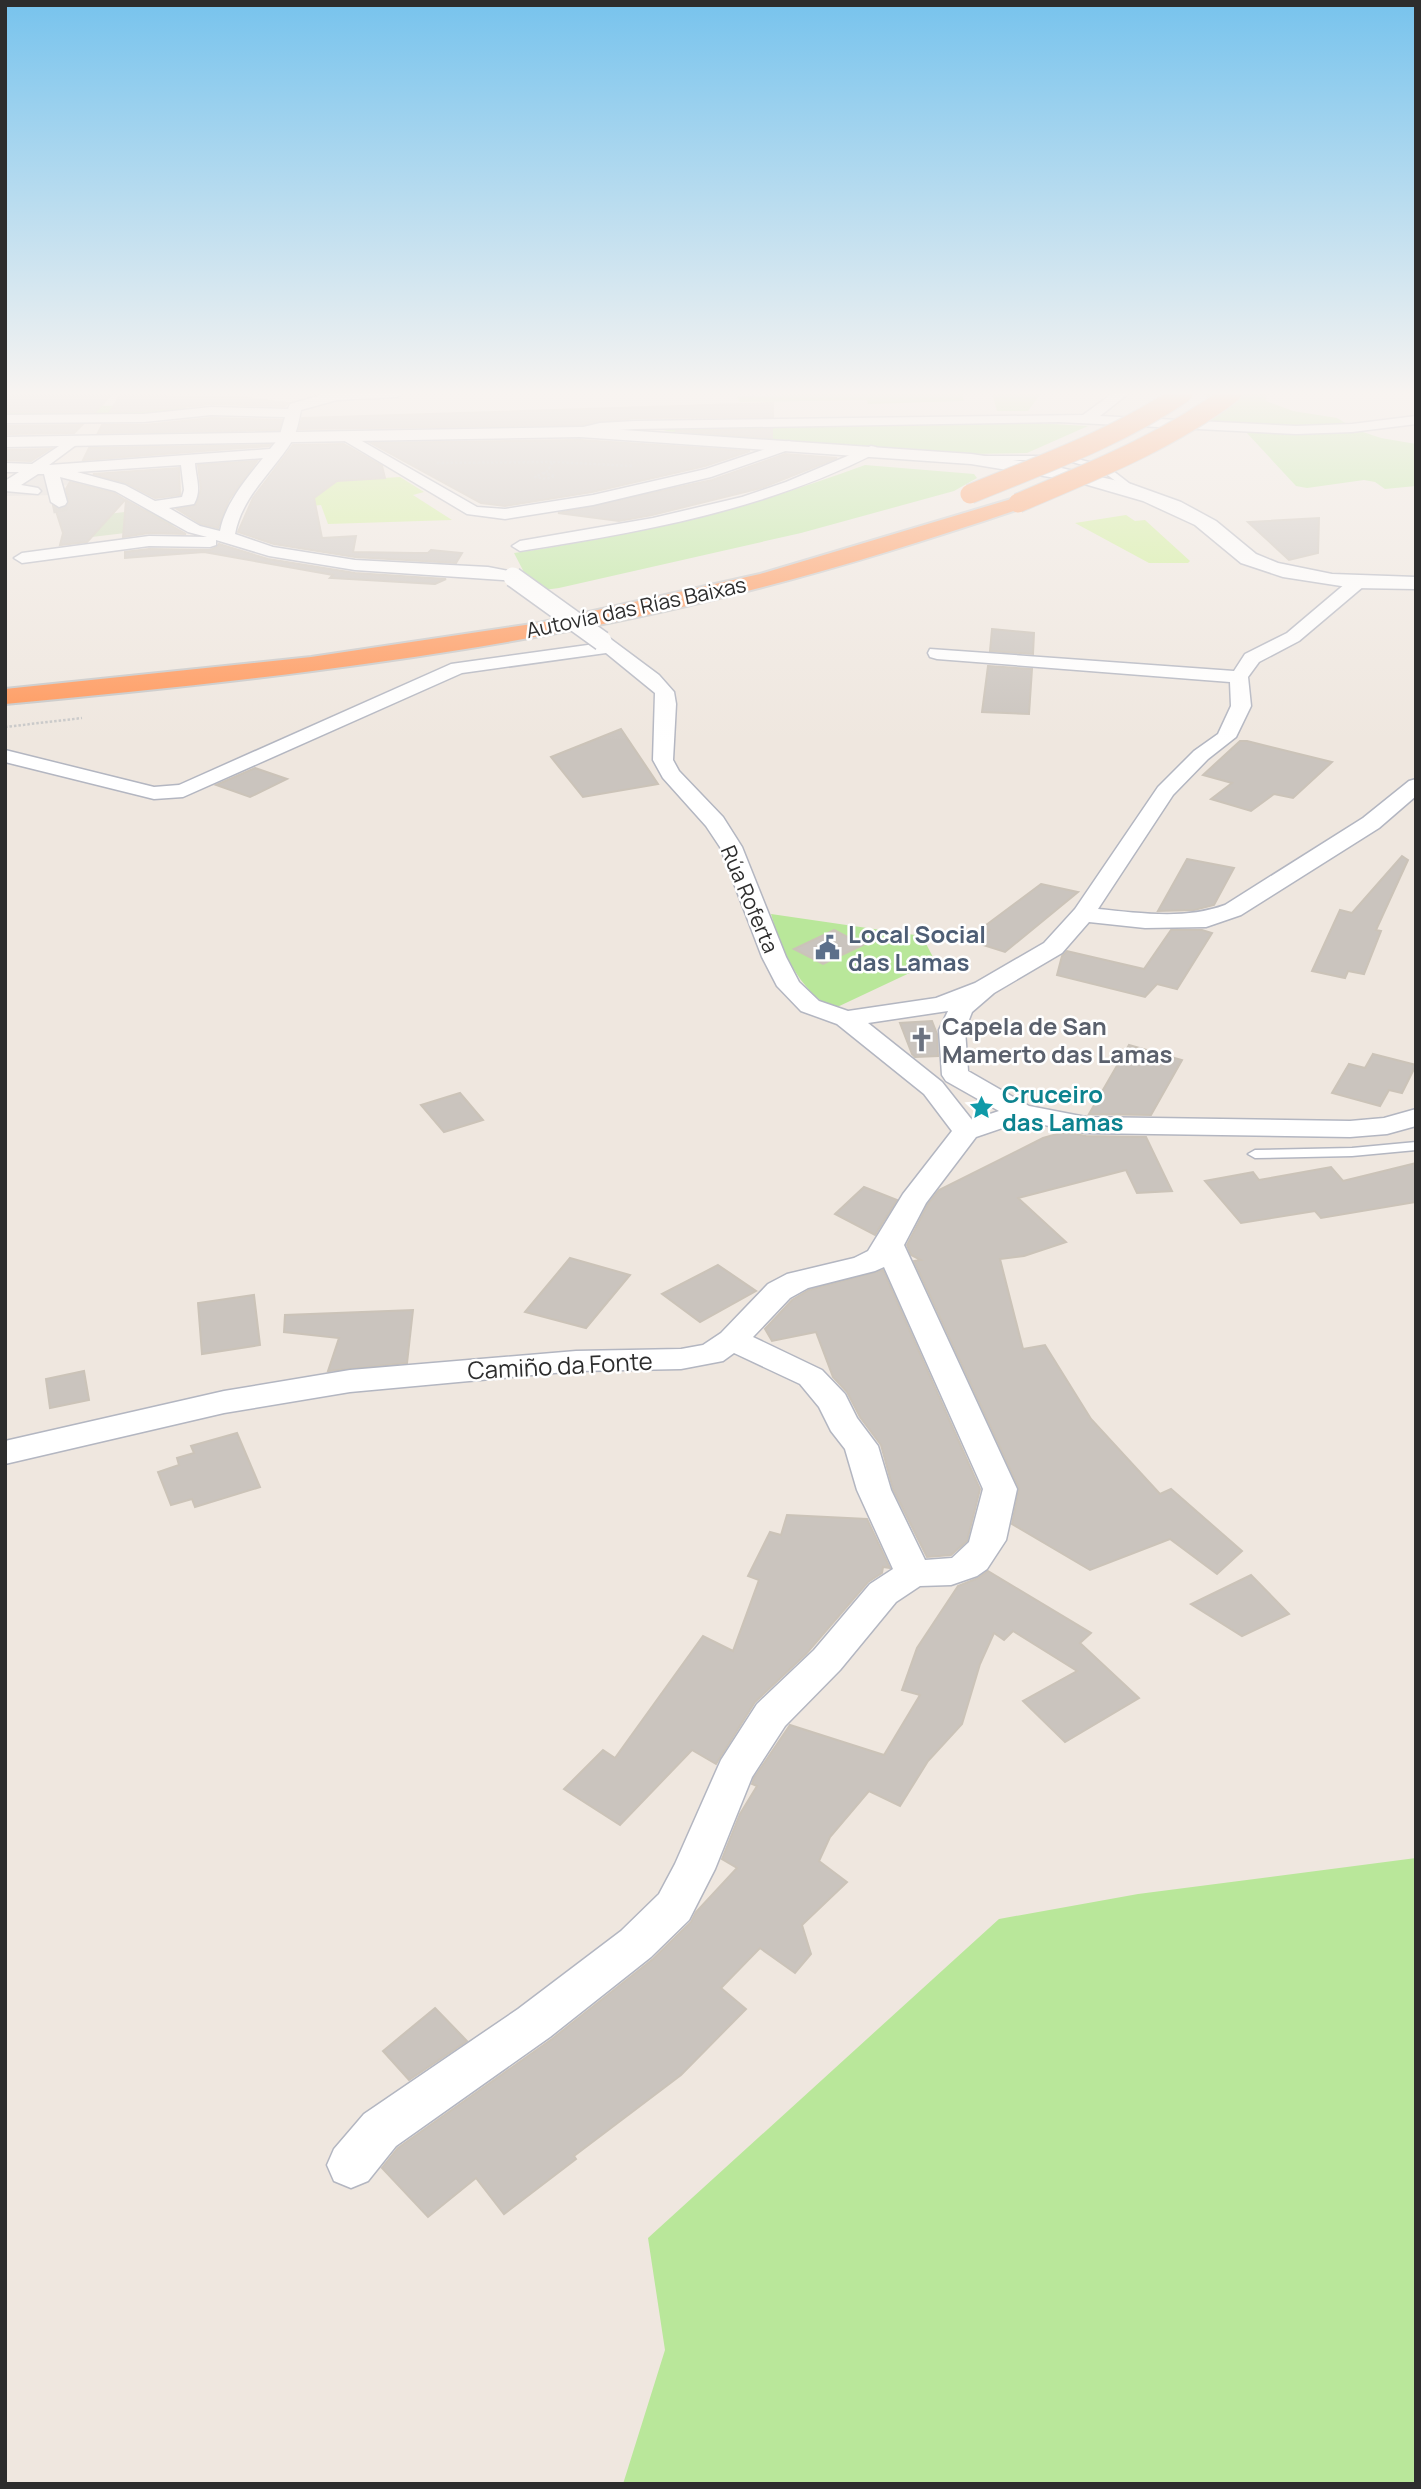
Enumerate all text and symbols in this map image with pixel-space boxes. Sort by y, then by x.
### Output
street label: Autovía das Rías Baixas [523,570,749,644]
street label: Rúa Roferta [715,841,785,957]
place label: Local Social das Lamas [848,917,986,978]
public building icon: Local Social das Lamas [814,933,842,961]
place label: Capela de San Mamerto das Lamas [942,1009,1173,1070]
church icon: Capela de San Mamerto das Lamas [908,1025,936,1053]
place label: Cruceiro das Lamas [1002,1077,1123,1138]
place icon: Cruceiro das Lamas [968,1093,996,1121]
street label: Camiño da Fonte [467,1344,653,1386]

